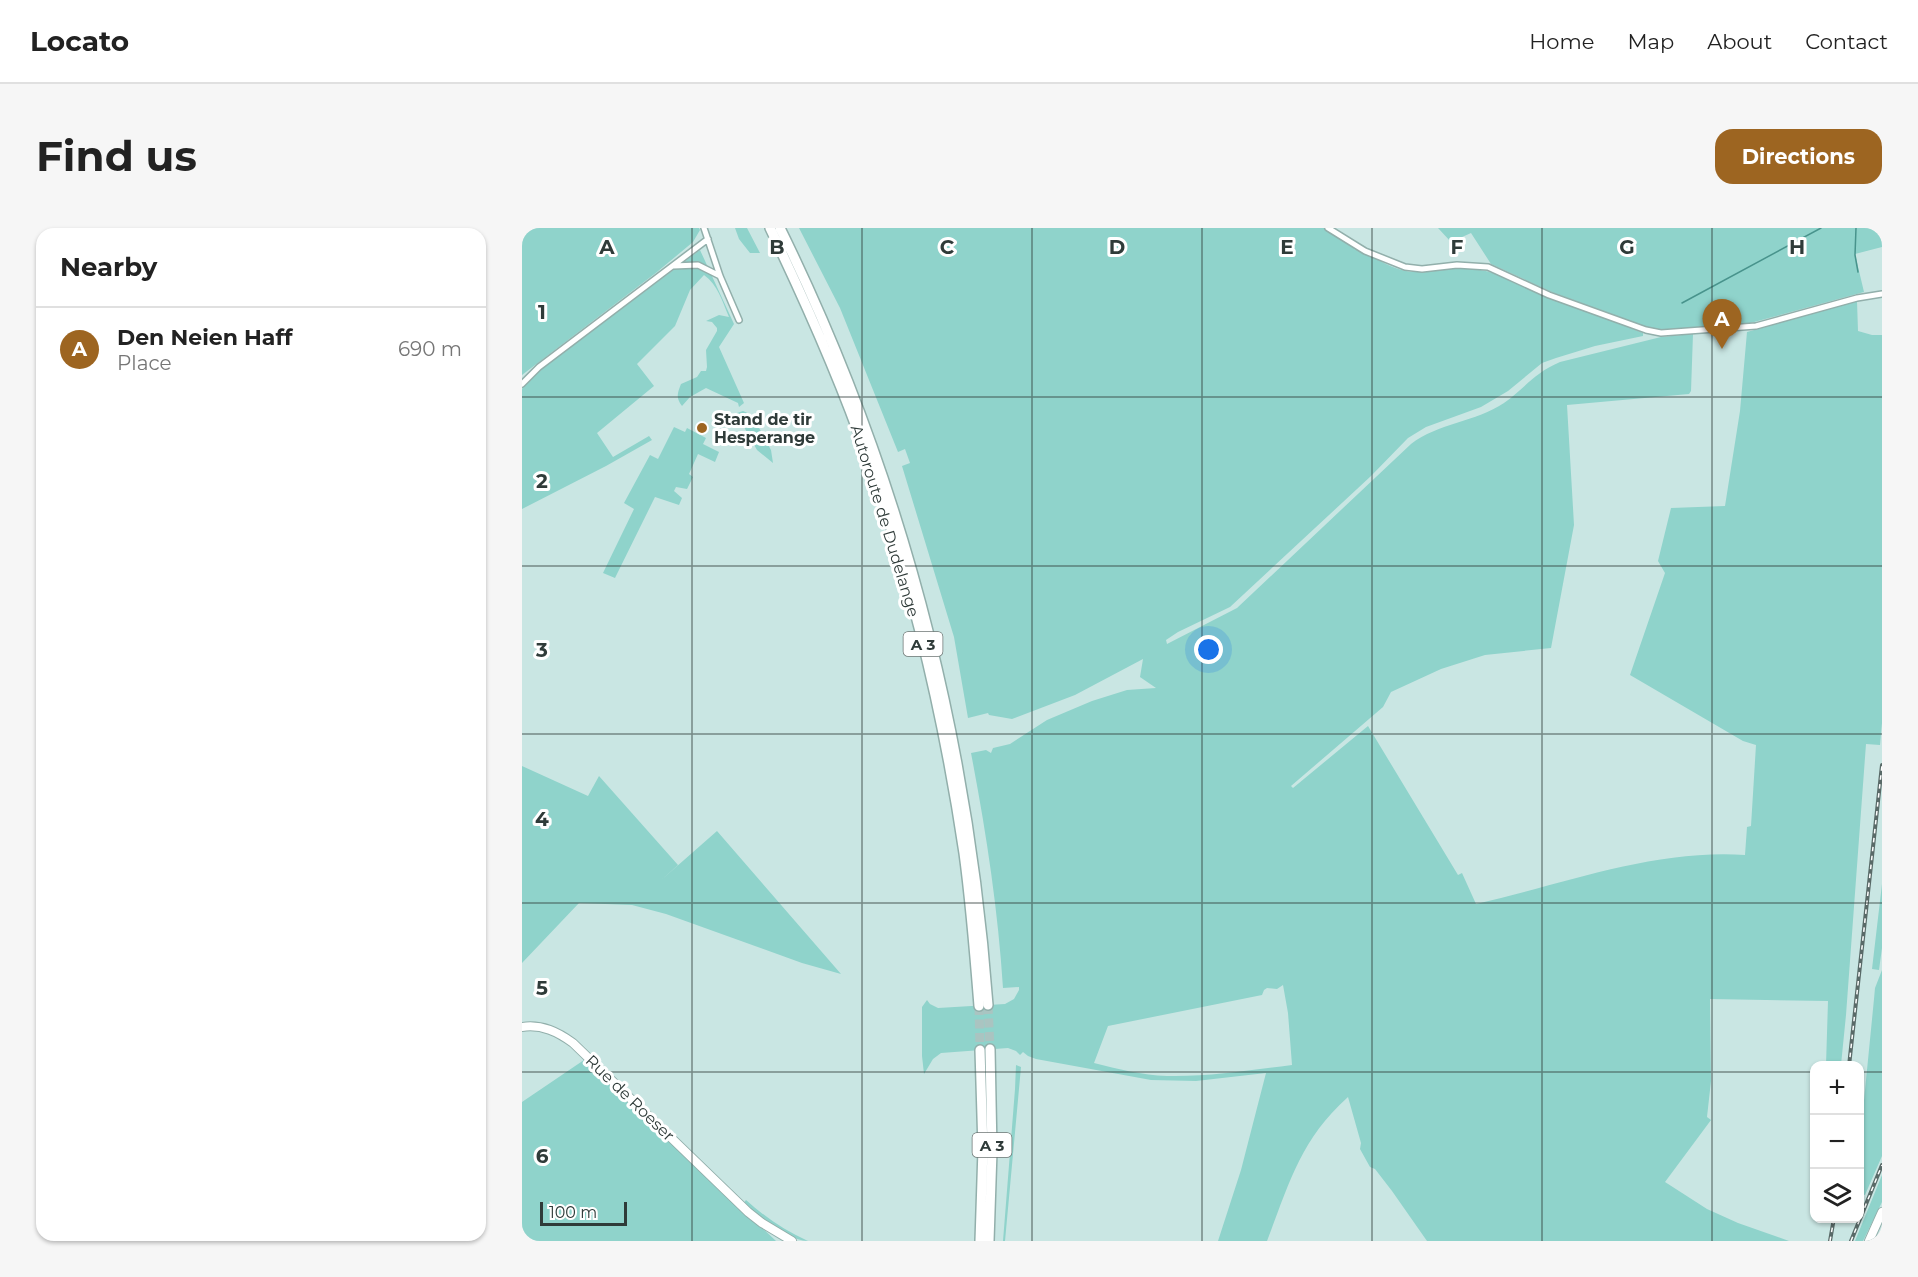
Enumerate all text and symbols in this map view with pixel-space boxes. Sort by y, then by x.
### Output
text: Locato [30,24,129,58]
text: Home [1529,29,1594,54]
text: Map [1627,29,1674,54]
text: About [1707,29,1772,54]
text: Contact [1805,29,1888,54]
button: Directions [1715,129,1882,184]
text: Find us [36,130,197,182]
text: A [598,235,615,259]
text: B [769,235,785,259]
text: C [940,235,955,259]
text: D [1109,235,1125,259]
text: E [1280,235,1294,259]
text: F [1451,235,1464,259]
text: G [1619,235,1635,259]
text: H [1789,235,1805,259]
text: Nearby [60,251,157,283]
text: 1 [538,300,546,324]
pin: A [1702,300,1742,349]
text: Den Neien Haff [117,324,293,351]
text: A [72,337,87,361]
text: 690 m [398,337,462,361]
text: Place [117,351,172,375]
place label: Stand de tir Hesperange [714,410,815,447]
marker: Stand de tir Hesperange [695,421,709,435]
street label: Autoroute de Dudelange [847,423,923,619]
text: 2 [536,469,548,493]
road number: A 3 [904,632,942,656]
your location [1194,635,1223,664]
text: 3 [535,638,548,662]
text: 4 [535,807,549,831]
text: 5 [536,976,548,1000]
street label: Rue de Roeser [582,1051,678,1145]
map controls [1810,1061,1864,1223]
button: + [1810,1061,1864,1115]
button: − [1810,1115,1864,1169]
road number: A 3 [972,1133,1012,1157]
text: 6 [536,1144,549,1168]
button: layers [1810,1169,1864,1223]
scale bar [540,1199,627,1226]
text: 100 m [549,1203,597,1222]

